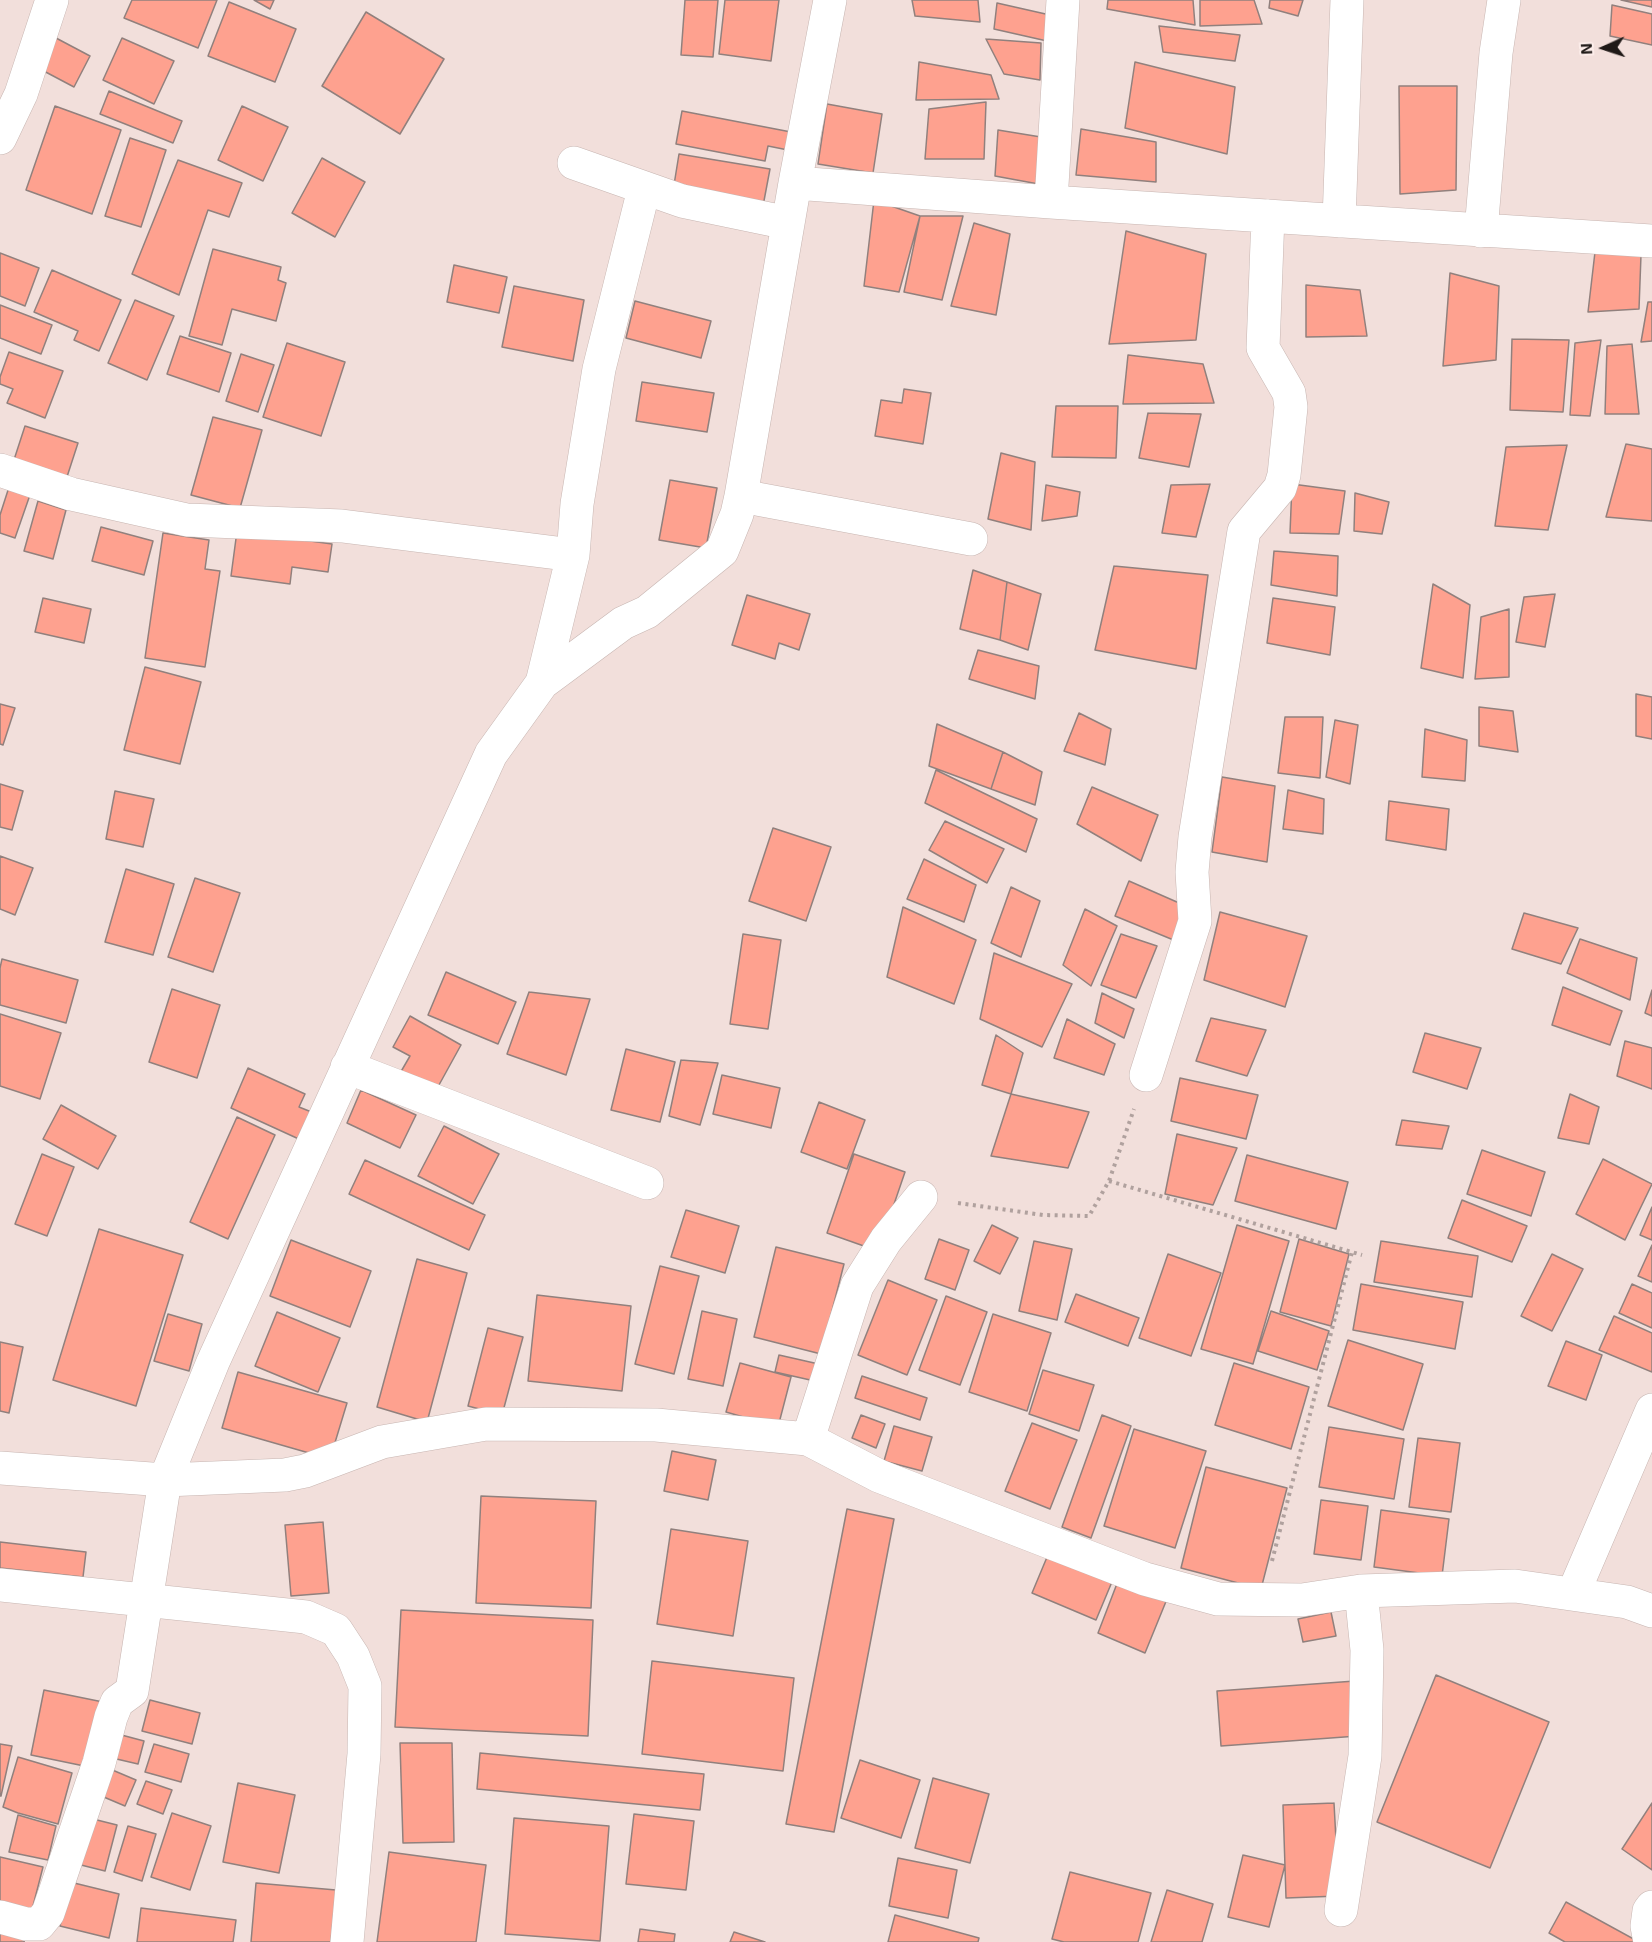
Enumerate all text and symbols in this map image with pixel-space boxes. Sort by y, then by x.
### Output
north arrow [1574,18,1634,78]
text: N [1576,43,1595,55]

